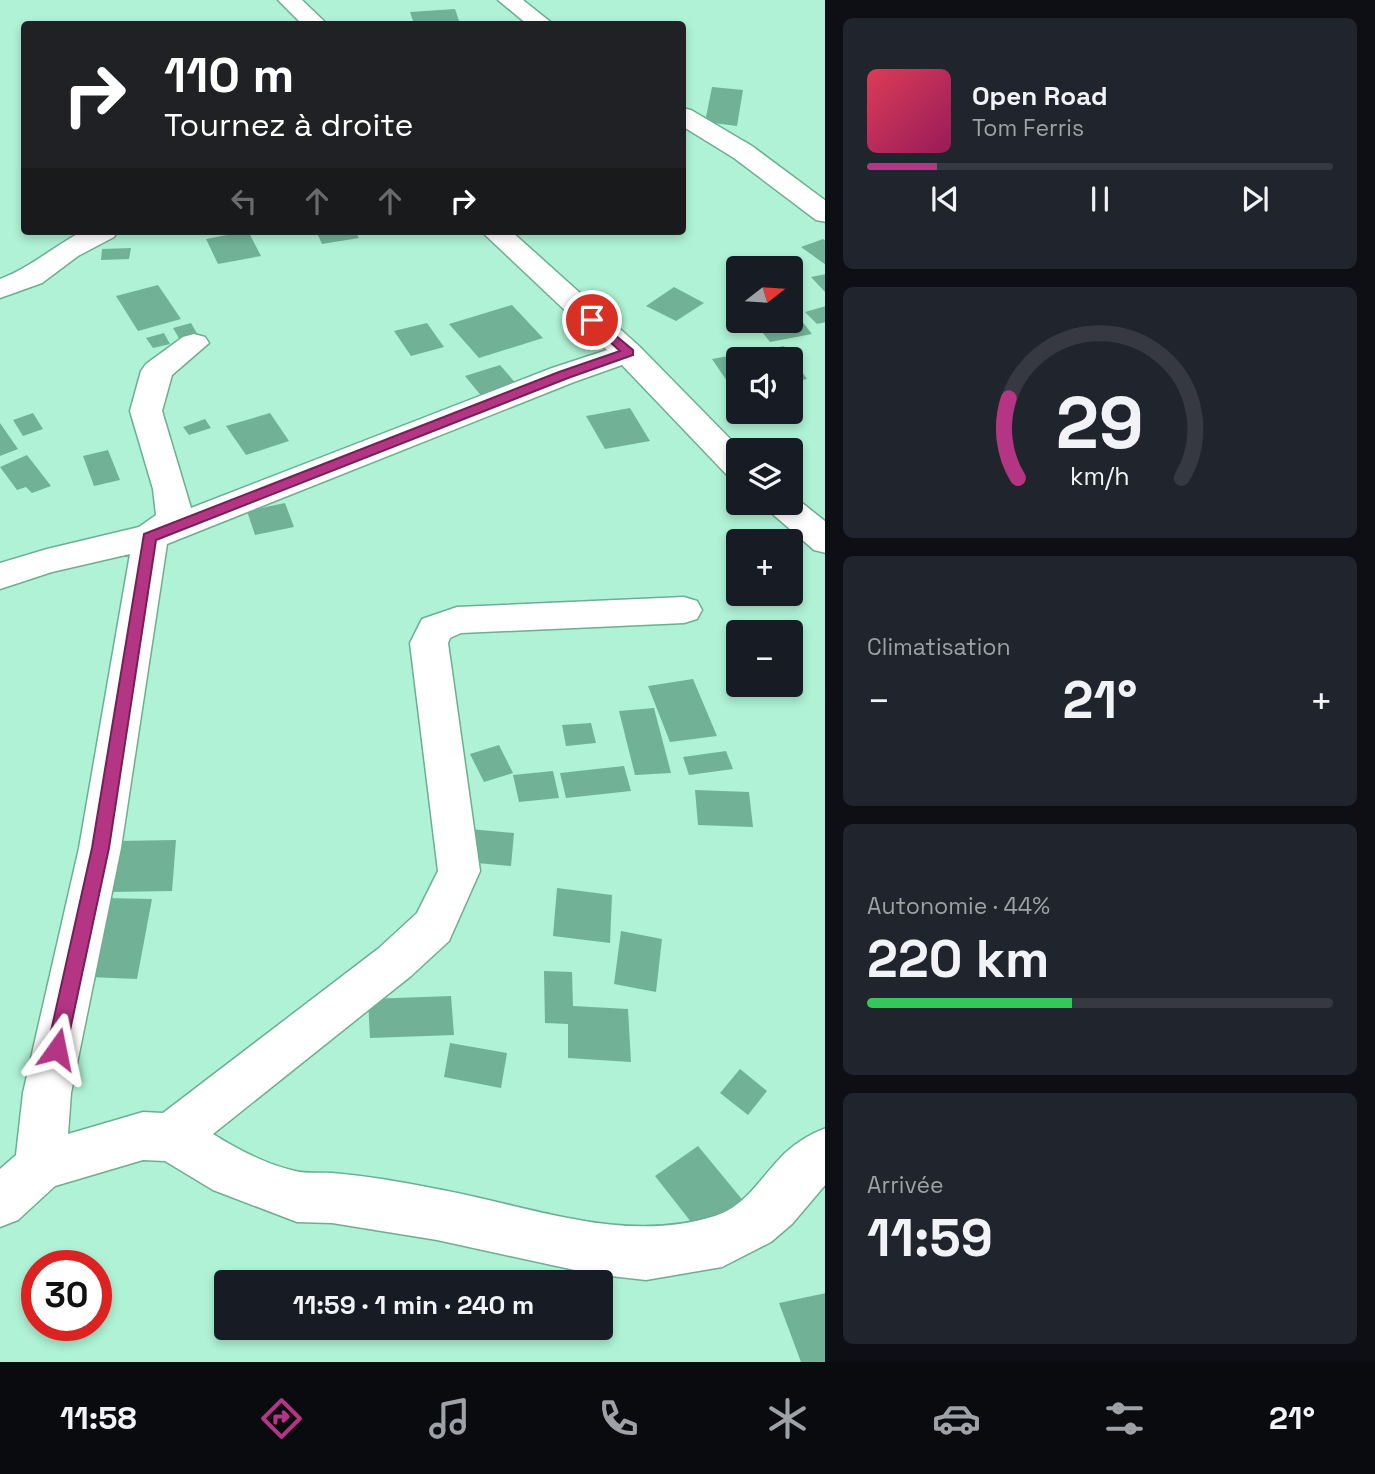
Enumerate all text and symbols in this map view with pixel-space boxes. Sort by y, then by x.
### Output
text: 110 m [164,44,294,106]
icon: right [49,49,140,140]
text: Open Road [972,79,1108,113]
text: Tournez à droite [164,105,413,145]
text: Tom Ferris [972,113,1084,143]
icon: previous [926,180,964,218]
icon: pause [1081,180,1119,218]
icon: next [1236,180,1274,218]
icon: left [225,182,263,220]
icon: ahead [298,182,336,220]
icon: ahead [371,182,409,220]
icon: right [444,182,482,220]
north arrow [726,256,803,332]
map controls [726,256,803,697]
pin [562,290,622,350]
icon: arrive [573,301,611,339]
button: sound [726,347,803,424]
text: 29 [1056,377,1144,470]
button: layers [726,438,803,515]
text: km/h [1070,460,1130,492]
button: + [726,529,803,606]
button: − [726,620,803,697]
text: Climatisation [867,632,1011,662]
text: 21° [1063,667,1137,733]
text: − [867,677,891,725]
text: + [1309,677,1333,725]
text: Autonomie · 44% [867,891,1050,921]
text: 220 km [867,926,1049,992]
position arrow [20,1012,94,1086]
text: Arrivée [867,1170,944,1200]
text: 11:59 [867,1205,993,1271]
speed limit sign: 30 [21,1250,112,1341]
text: 11:59 · 1 min · 240 m [293,1288,534,1322]
icon: directions [257,1394,306,1443]
icon: music [425,1394,474,1443]
icon: phone [594,1394,643,1443]
icon: climate [763,1394,812,1443]
icon: car [932,1394,981,1443]
icon: filters [1100,1394,1149,1443]
text: 11:58 [60,1398,137,1438]
text: 21° [1269,1398,1315,1438]

